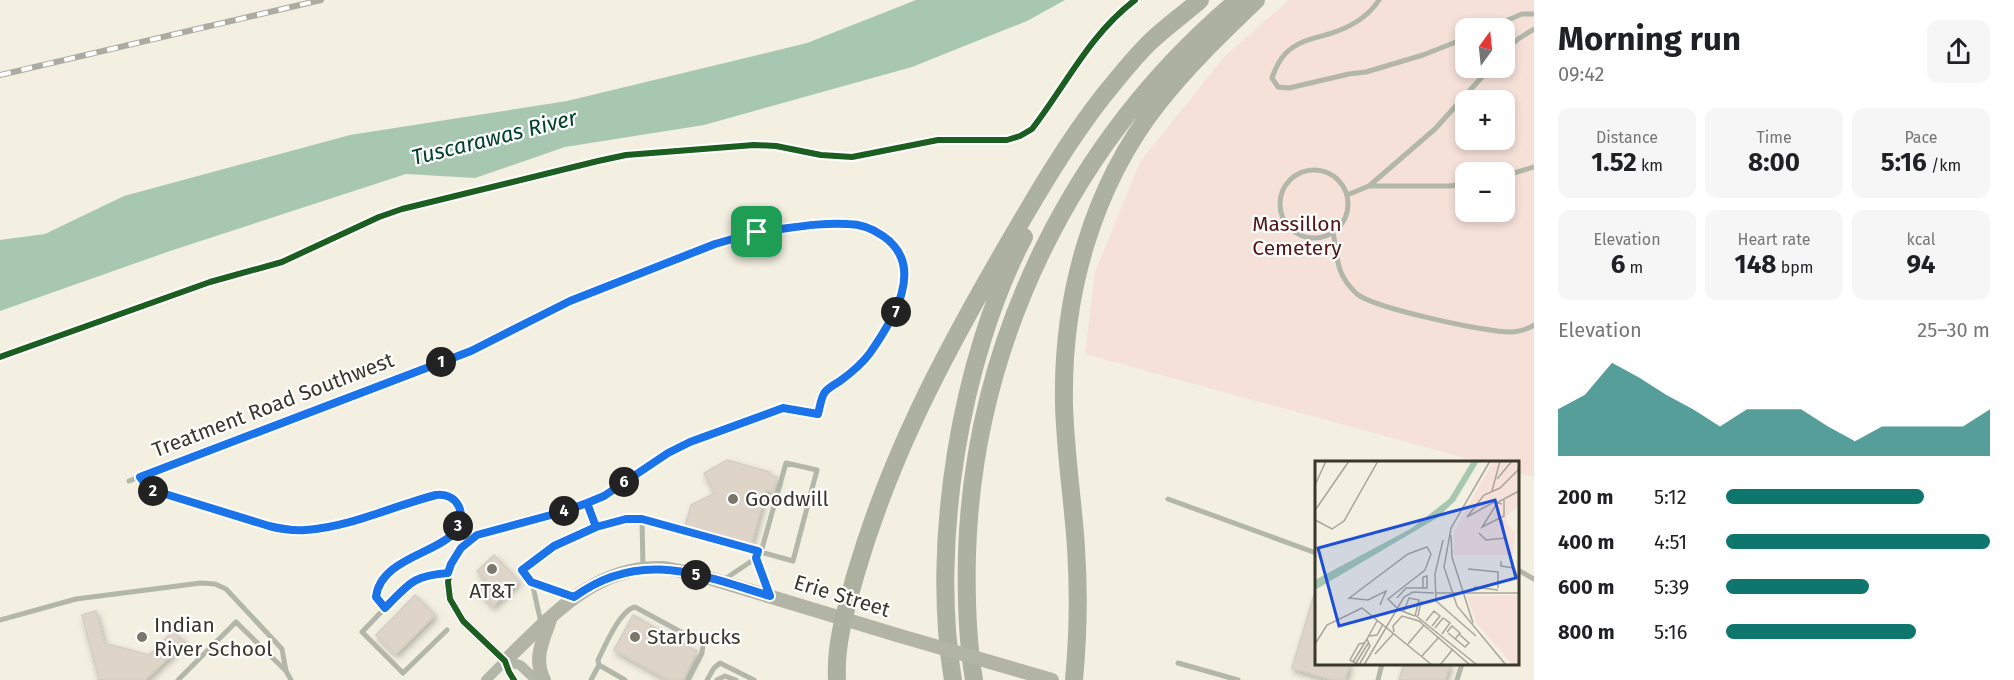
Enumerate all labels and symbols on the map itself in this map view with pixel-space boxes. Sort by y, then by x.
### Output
north arrow [1455,18,1515,78]
water label: Tuscarawas River [409,104,580,171]
pin [731,206,782,257]
park label: Massillon Cemetery [1252,211,1342,261]
pin: 7 [881,297,911,327]
street label: Treatment Road Southwest [149,347,398,463]
pin: 1 [426,347,456,377]
inset map [1315,461,1519,665]
pin: 6 [609,467,639,497]
pin: 2 [138,476,168,506]
place label: Goodwill [745,486,829,512]
marker: Goodwill [726,492,740,506]
pin: 4 [549,496,579,526]
pin: 3 [443,511,473,541]
pin: 5 [681,560,711,590]
marker: AT&T [485,562,499,576]
street label: Erie Street [791,569,894,623]
place label: AT&T [469,578,515,604]
place label: Indian River School [154,612,272,662]
place label: Starbucks [647,624,741,650]
marker: Indian River School [135,630,149,644]
marker: Starbucks [628,630,642,644]

